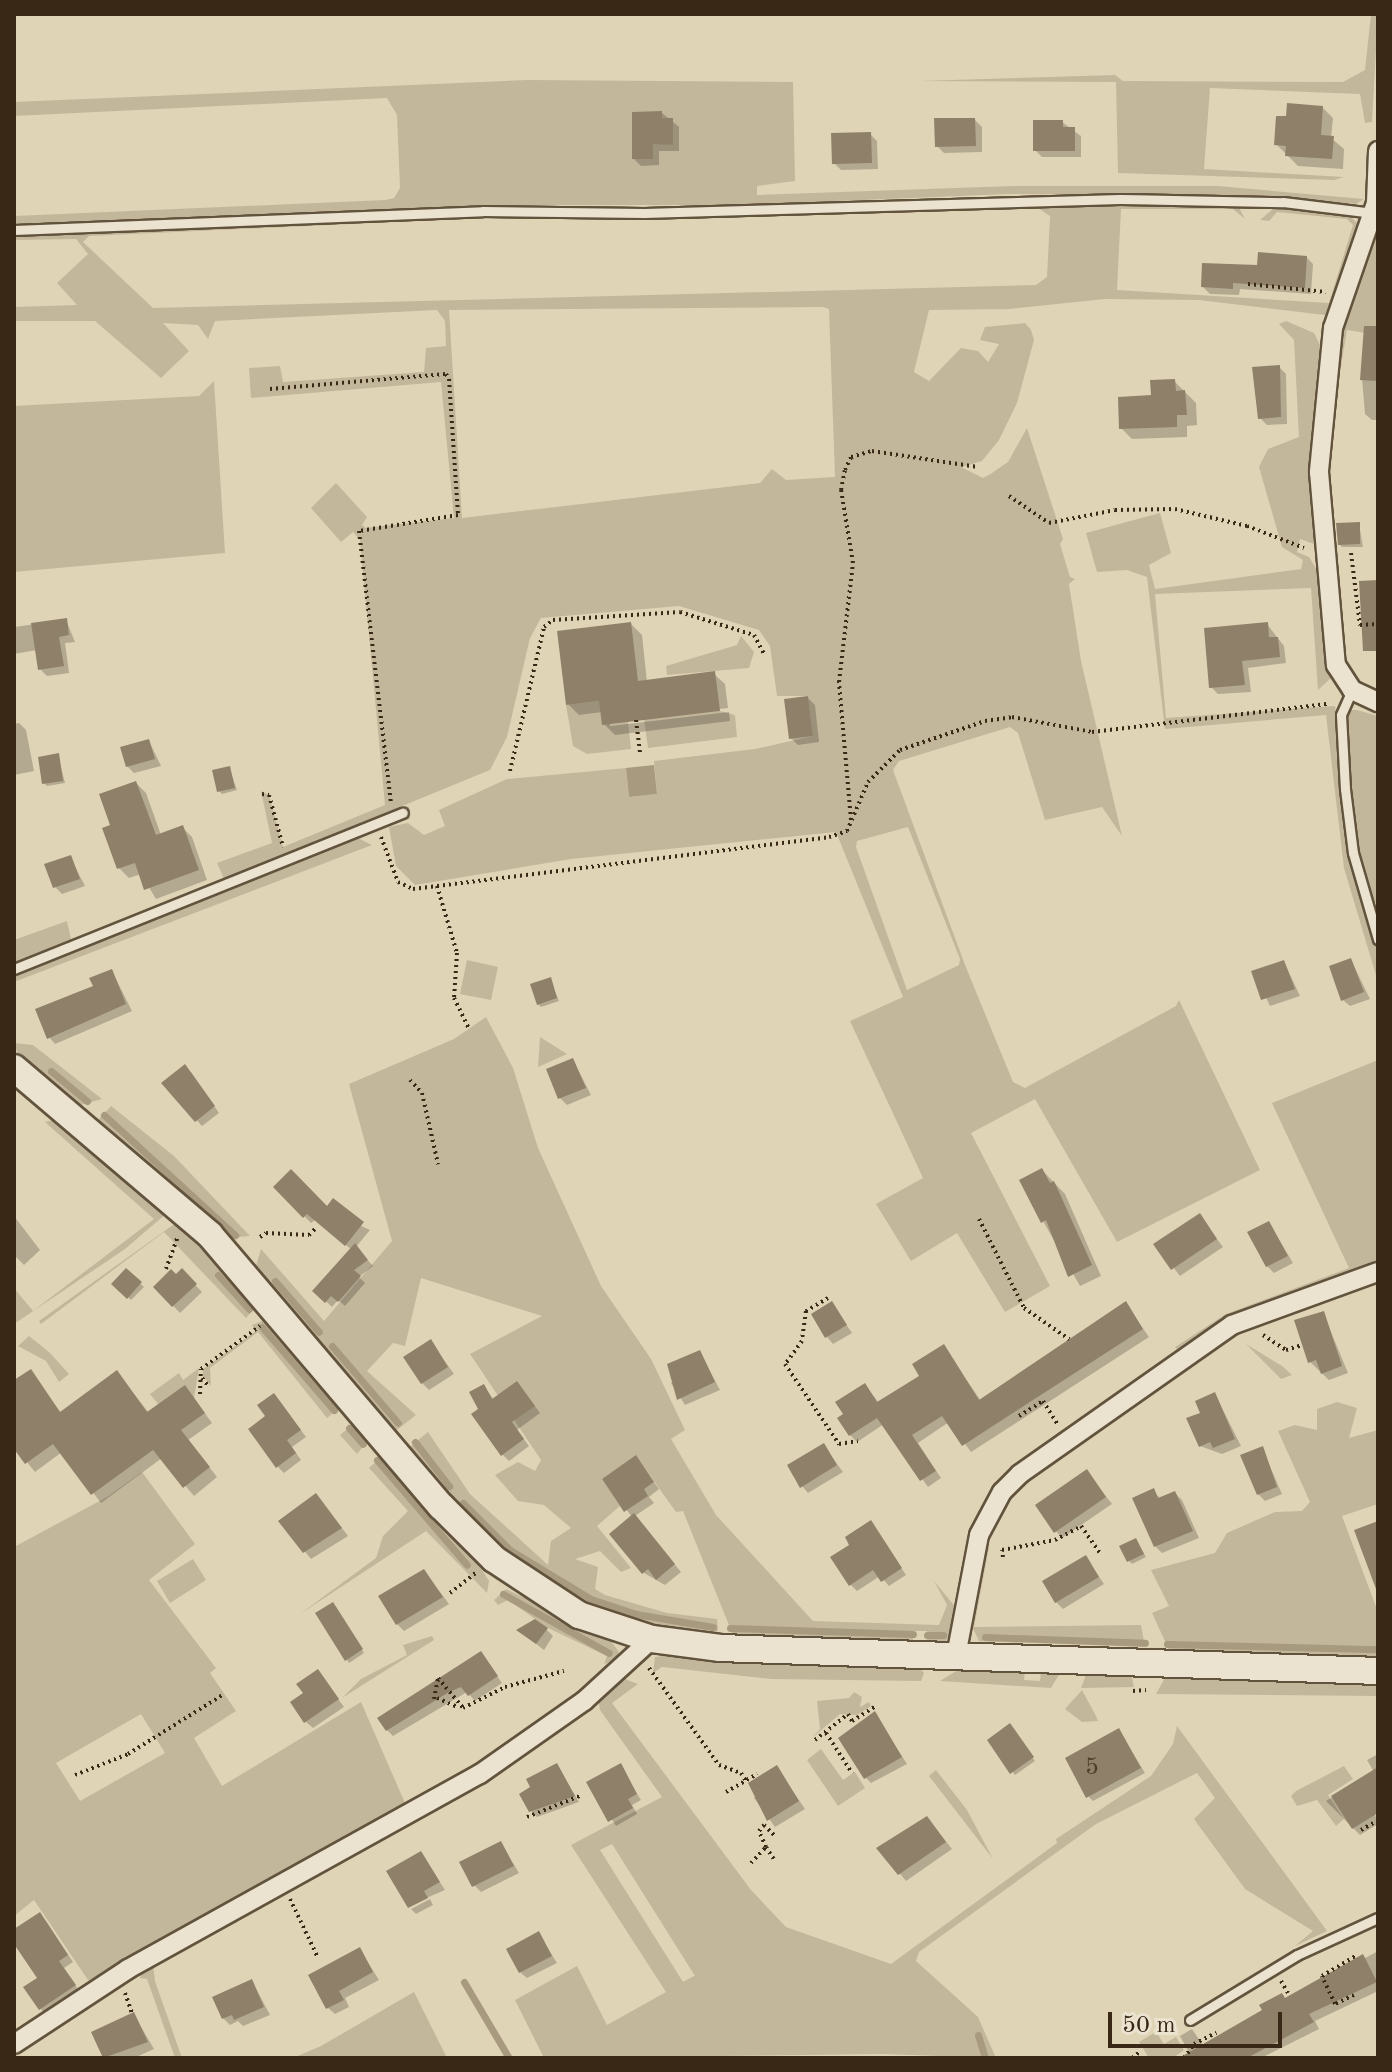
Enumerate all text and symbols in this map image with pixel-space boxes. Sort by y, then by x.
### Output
house number: 5 [1085,1755,1099,1783]
scale bar [1112,1996,1286,2046]
text: 50 m [1122,2014,1176,2038]

